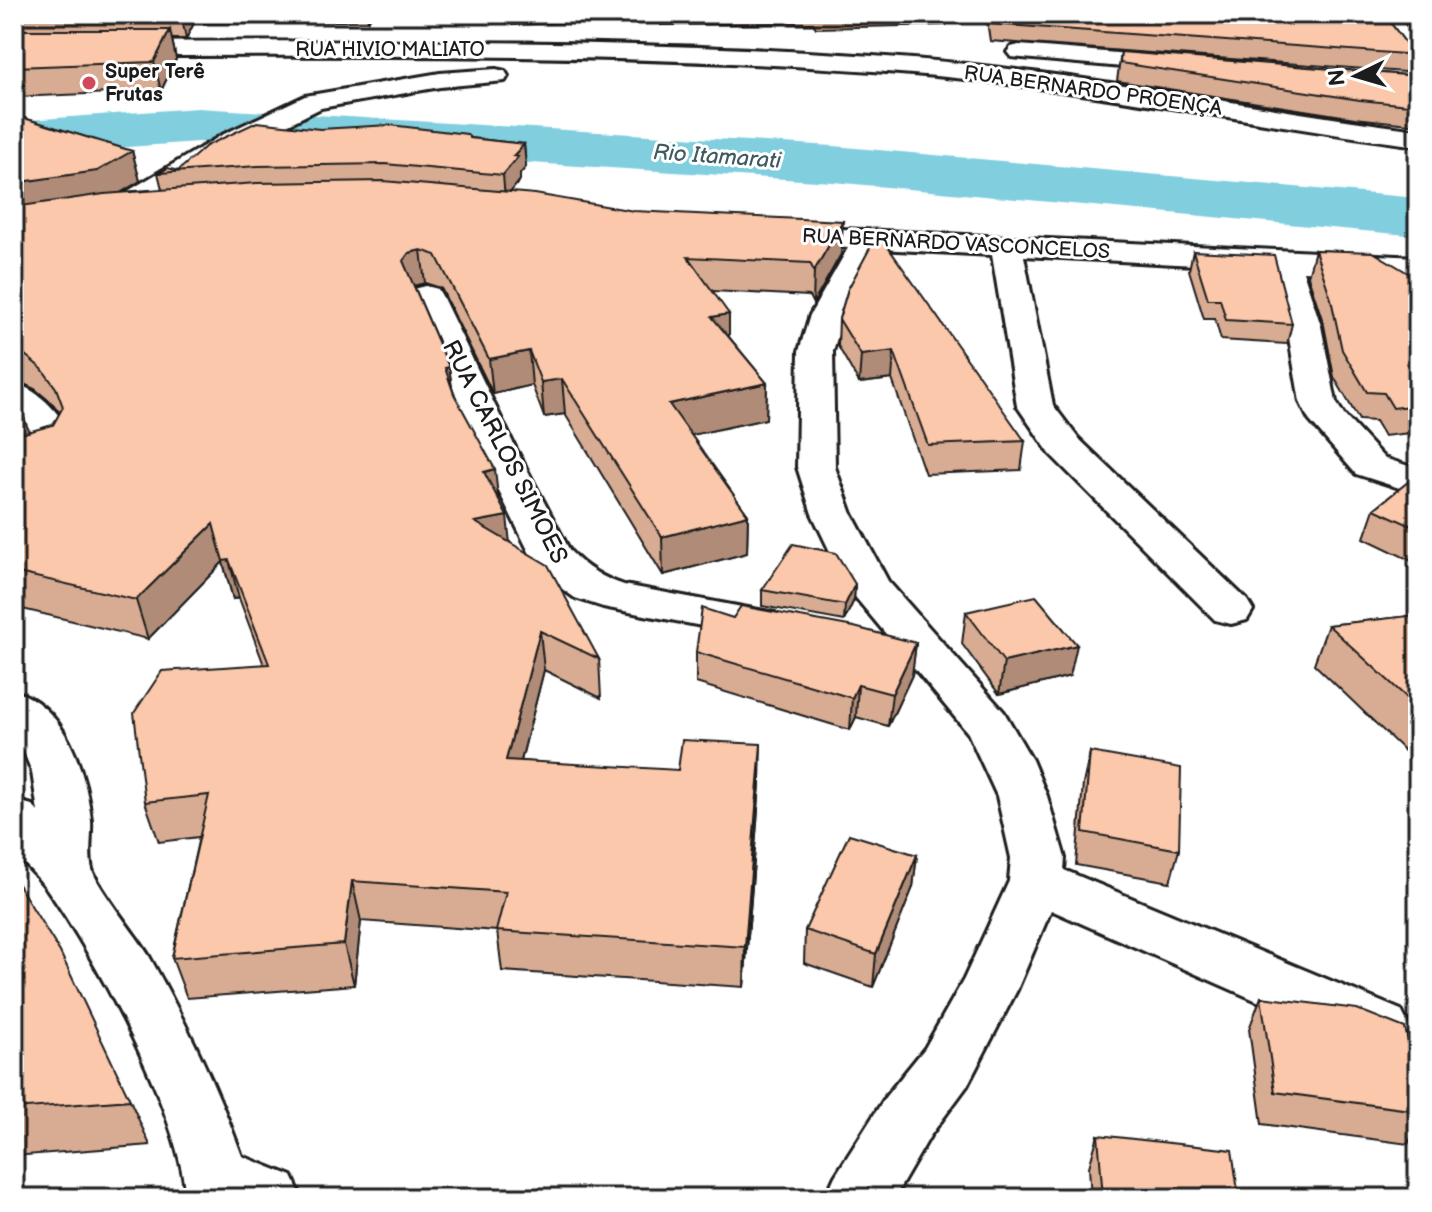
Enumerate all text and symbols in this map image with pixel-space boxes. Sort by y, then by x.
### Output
north arrow [1316,36,1396,116]
street label: RUA HIVIO MALIATO [295,38,485,62]
place label: Super Terê Frutas [105,60,205,107]
street label: RUA BERNARDO PROENÇA [962,61,1224,121]
text: N [1323,68,1352,87]
marker: Super Terê Frutas [80,74,98,92]
water label: Rio Itamarati [652,139,783,175]
street label: RUA BERNARDO VASCONCELOS [802,224,1110,264]
street label: RUA CARLOS SIMOES [436,335,574,569]

